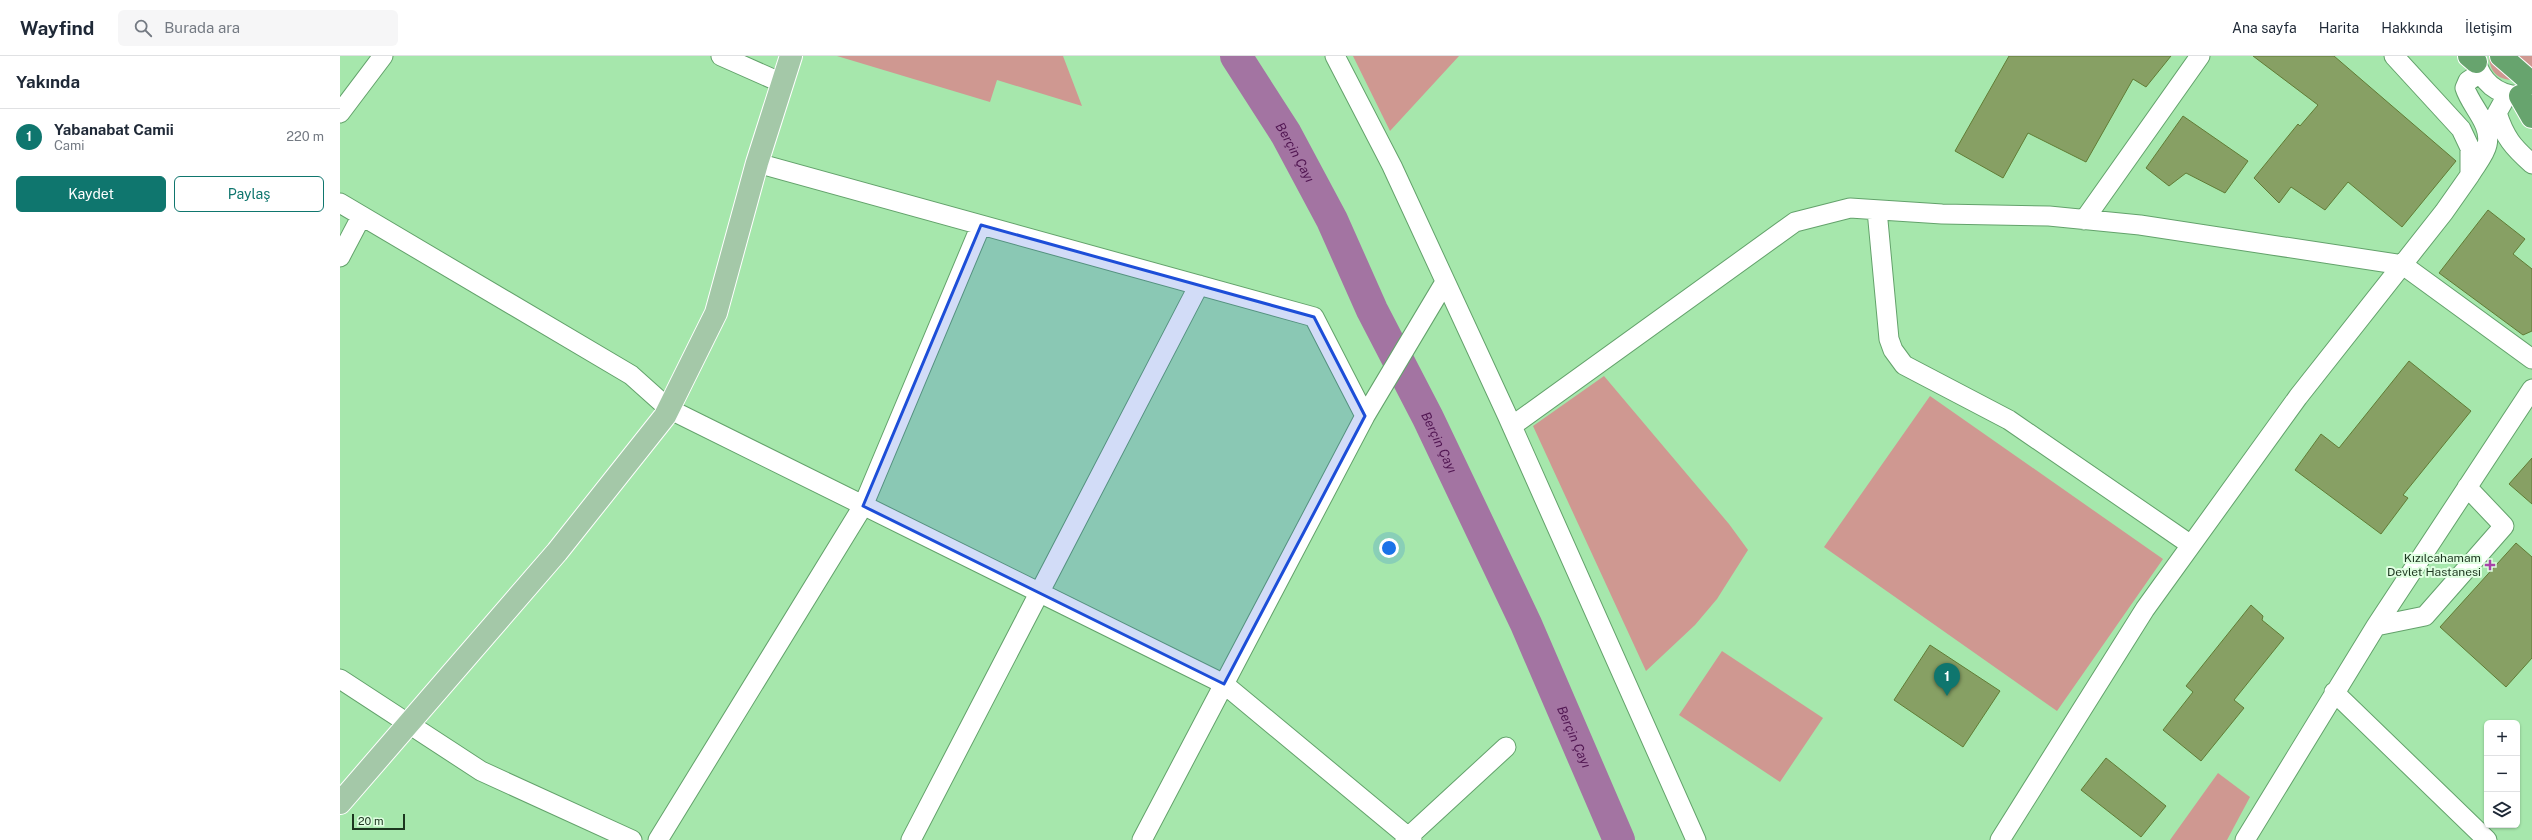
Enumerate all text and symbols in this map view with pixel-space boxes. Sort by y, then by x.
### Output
search box [118,10,398,46]
text: Wayfind [20,17,94,39]
icon: search [132,17,154,39]
text: Burada ara [164,19,240,36]
text: Ana sayfa [2232,20,2297,36]
text: Harita [2319,20,2359,36]
text: Hakkında [2381,20,2443,36]
text: İletişim [2465,20,2512,36]
text: Yakında [16,72,80,92]
water label: Berçin Çayı [1273,119,1318,185]
text: Yabanabat Camii [54,121,174,138]
text: 1 [26,129,32,144]
text: 220 m [286,129,324,144]
text: Cami [54,138,84,153]
button: Kaydet [16,176,166,212]
button: Paylaş [174,176,324,212]
water label: Berçin Çayı [1418,409,1460,475]
your location [1379,538,1399,558]
place label: Kızılcahamam Devlet Hastanesi [2387,551,2481,579]
marker: Kızılcahamam Devlet Hastanesi [2484,559,2496,571]
pin: 1 [1934,663,1960,696]
water label: Berçin Çayı [1555,703,1594,770]
map controls [2484,720,2520,828]
button: + [2484,720,2520,756]
button: − [2484,756,2520,792]
button: layers [2484,792,2520,828]
scale bar [352,812,405,831]
text: 20 m [358,815,383,827]

